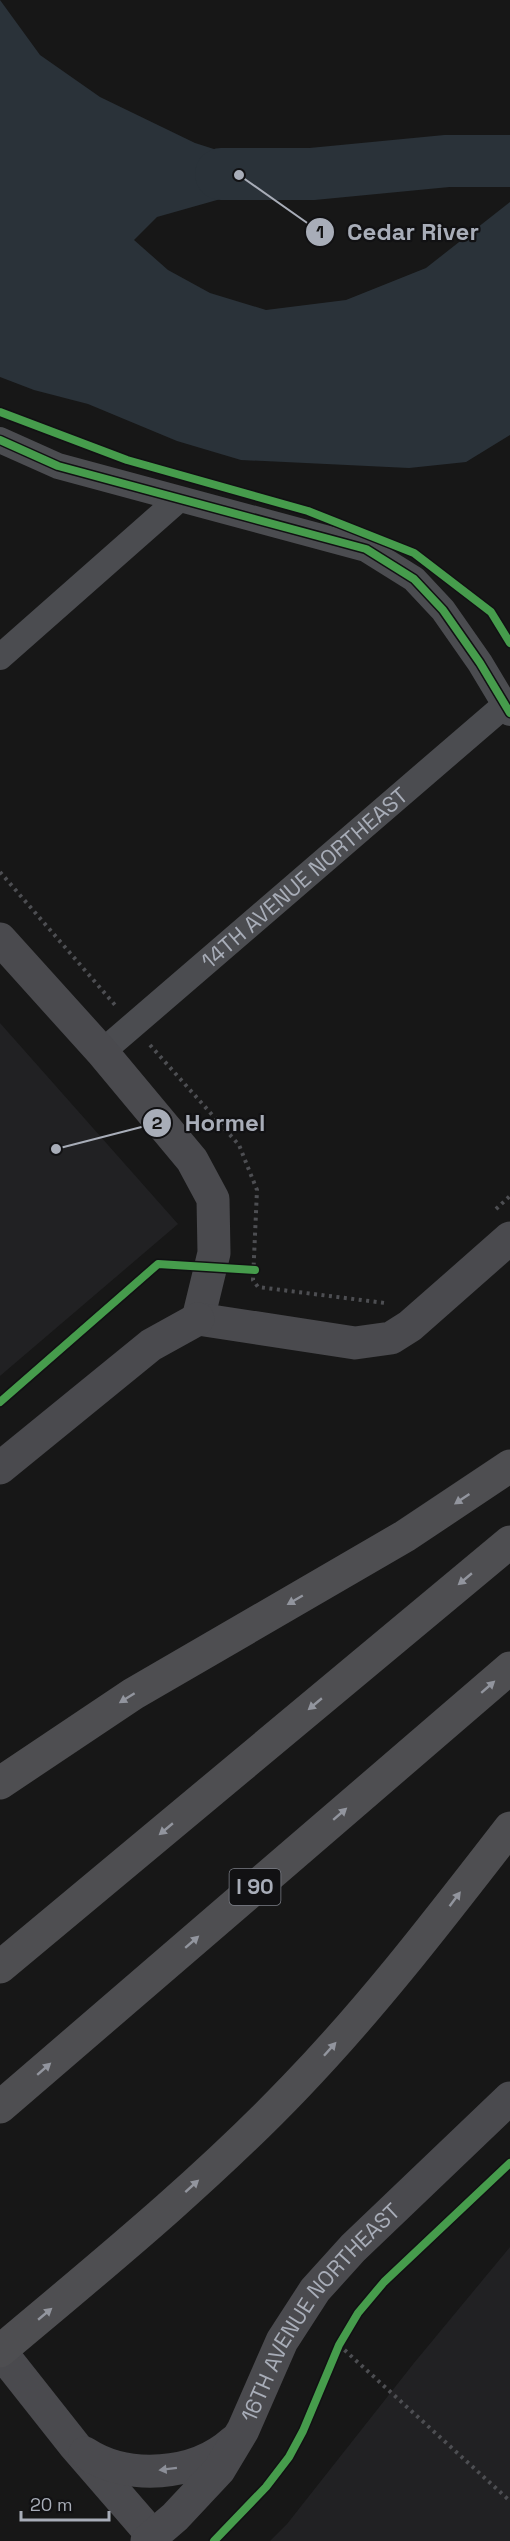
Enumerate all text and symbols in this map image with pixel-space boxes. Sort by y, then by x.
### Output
callout: Cedar River [305,211,491,253]
text: Cedar River [347,216,479,247]
text: 1 [316,220,324,243]
street label: 14TH AVENUE NORTHEAST [195,781,414,975]
callout: Hormel [142,1102,277,1144]
text: Hormel [185,1107,265,1138]
text: 2 [152,1111,163,1134]
one-way arrow [454,1493,470,1504]
one-way arrow [458,1572,473,1585]
one-way arrow [286,1595,303,1605]
one-way arrow [480,1681,495,1694]
one-way arrow [119,1692,135,1703]
one-way arrow [308,1697,323,1710]
one-way arrow [332,1808,348,1821]
one-way arrow [158,1822,173,1835]
road number: I 90 [230,1869,280,1905]
one-way arrow [449,1891,462,1907]
one-way arrow [184,1935,200,1948]
one-way arrow [323,2041,337,2056]
one-way arrow [36,2063,51,2076]
one-way arrow [185,2179,200,2193]
street label: 16TH AVENUE NORTHEAST [234,2197,406,2426]
one-way arrow [37,2307,53,2320]
one-way arrow [159,2464,178,2474]
scale bar [21,2484,110,2522]
text: 20 m [30,2493,73,2516]

